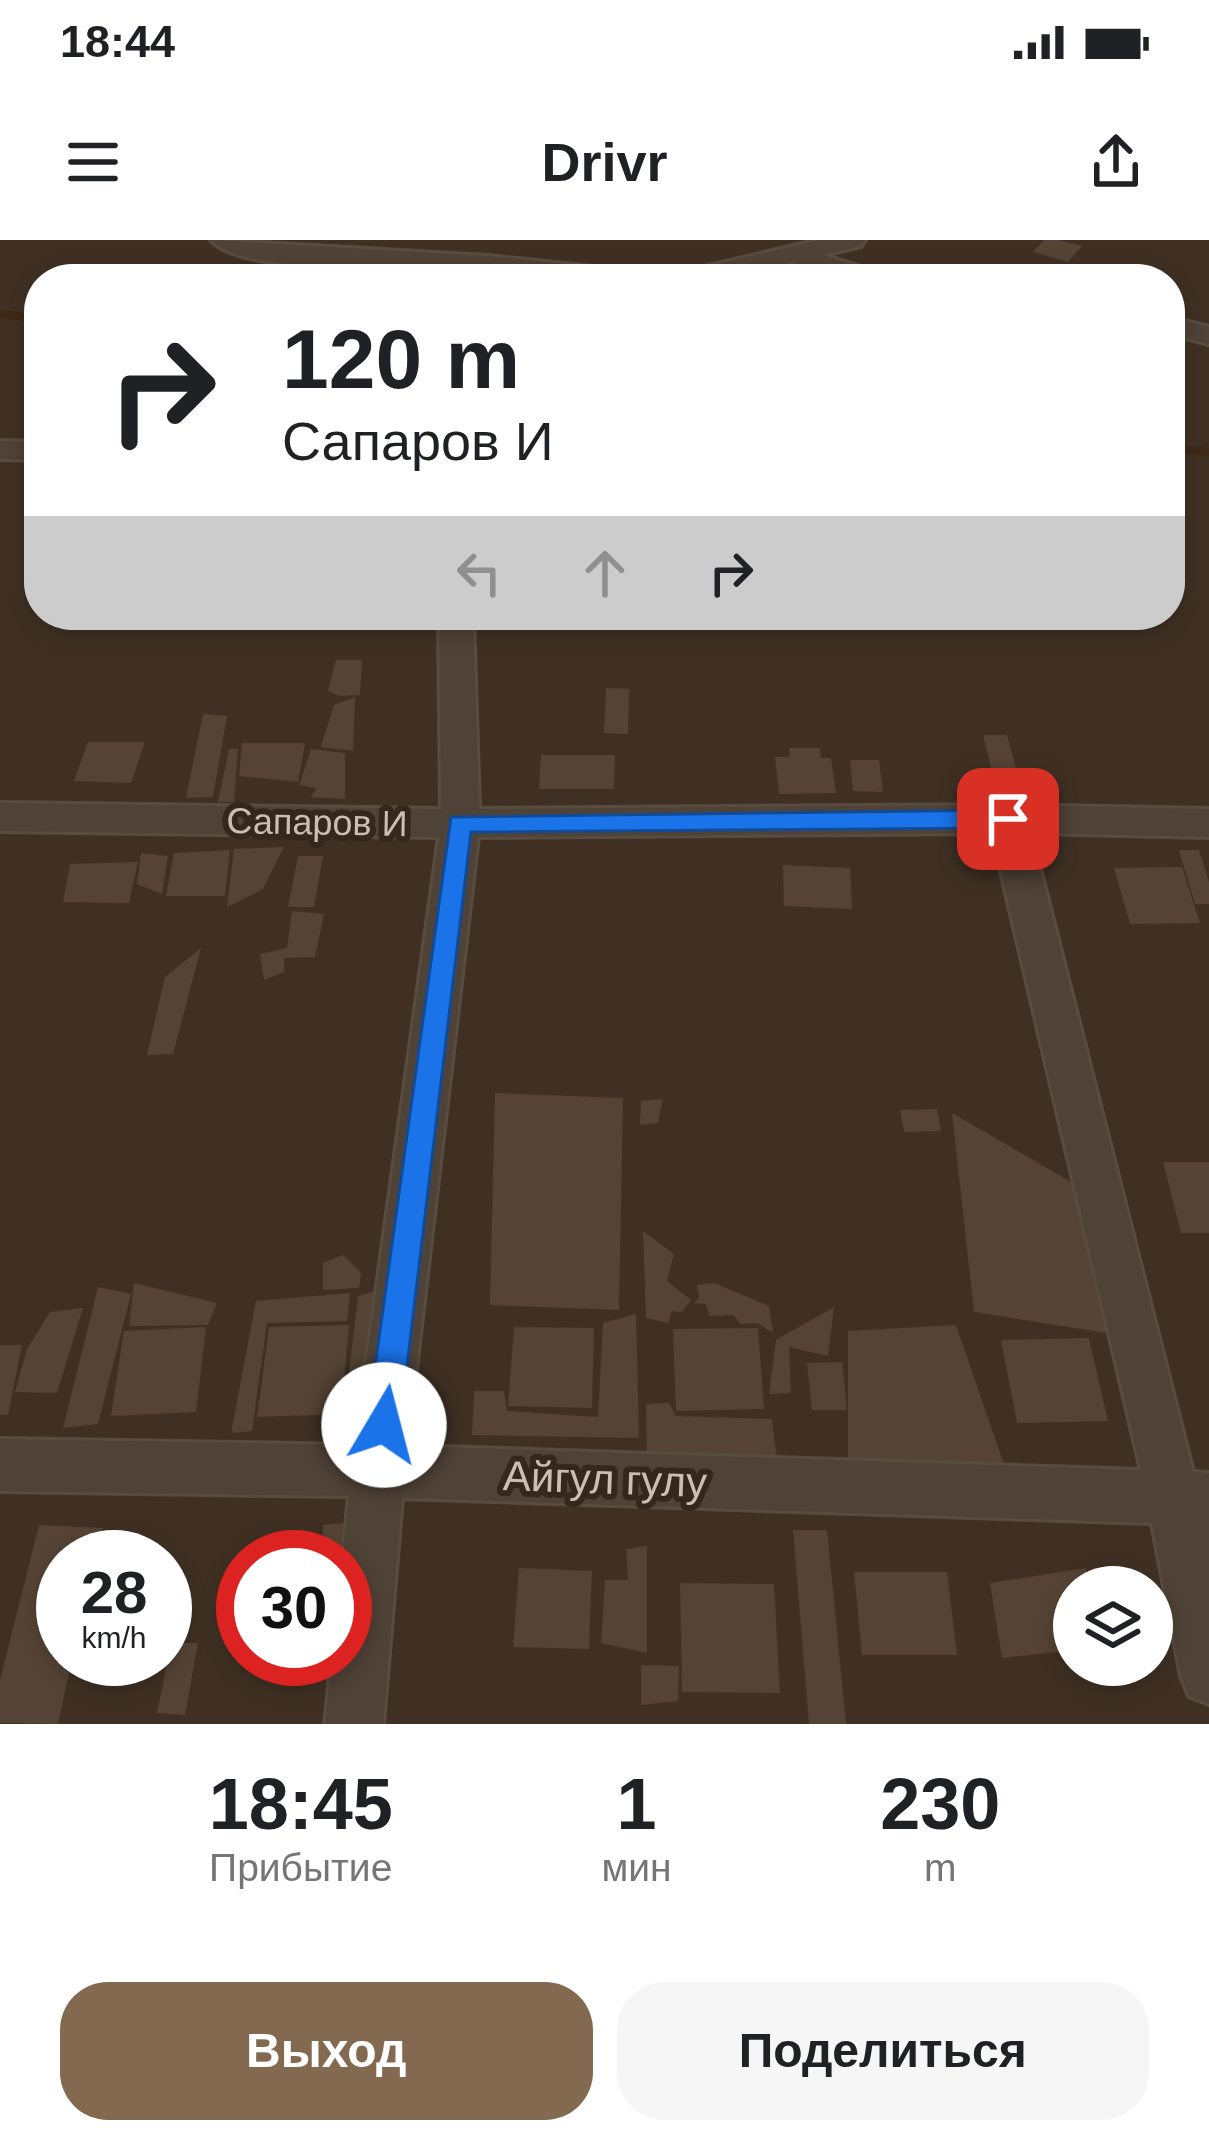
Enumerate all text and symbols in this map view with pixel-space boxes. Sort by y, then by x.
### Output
text: 18:44 [60,16,175,67]
icon: menu [60,129,126,195]
icon: share [1083,129,1149,195]
text: Drivr [541,132,668,192]
icon: right [84,312,240,468]
text: 120 m [282,312,520,406]
text: Сапаров И [282,411,553,471]
icon: left [446,540,512,606]
icon: ahead [572,540,638,606]
icon: right [698,540,764,606]
pin [957,768,1059,870]
icon: arrive [975,786,1041,852]
street label: Сапаров И [226,800,408,844]
position arrow [321,1362,447,1488]
street label: Айгул гулу [502,1452,708,1506]
speed limit sign: 30 [216,1530,372,1686]
text: 28 [81,1559,147,1626]
map controls [1053,1566,1173,1686]
button: layers [1053,1566,1173,1686]
text: km/h [81,1621,147,1654]
text: 18:45 [209,1764,393,1844]
text: 1 [616,1764,657,1844]
text: 230 [880,1764,1000,1844]
text: Прибытие [209,1846,392,1889]
text: мин [601,1846,672,1889]
text: m [924,1846,957,1889]
button: Выход [60,1982,593,2120]
button: Поделиться [617,1982,1149,2120]

